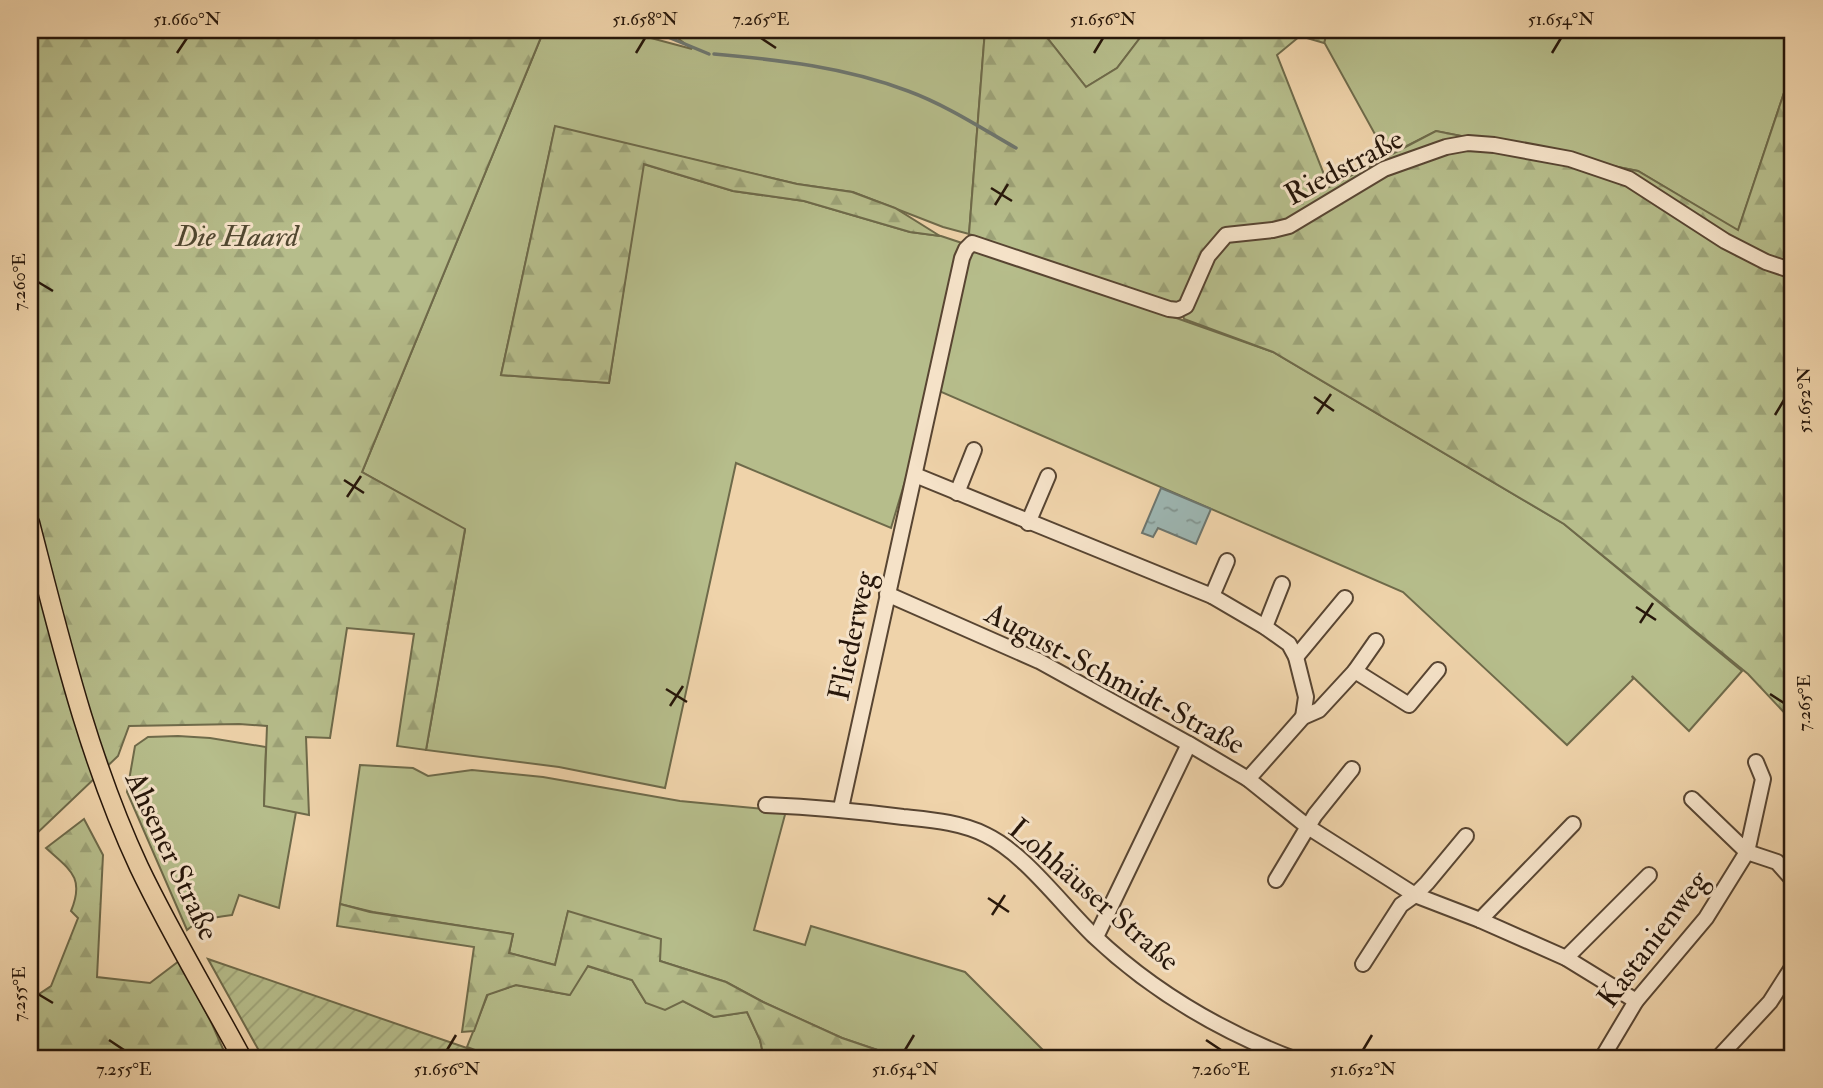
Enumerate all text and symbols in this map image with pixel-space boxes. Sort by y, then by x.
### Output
text: 51.660°N [153,8,221,31]
text: 51.658°N [612,8,678,31]
text: 7.265°E [733,8,789,31]
text: 51.656°N [1070,8,1136,31]
text: 51.654°N [1528,8,1594,31]
street label: Riedstraße [1278,120,1410,214]
park label: Die Haard [175,218,301,255]
text: 7.260°E [8,253,31,311]
text: 51.652°N [1793,367,1816,433]
street label: Fliederweg [820,567,884,704]
street label: August-Schmidt-Straße [978,594,1251,763]
text: 7.265°E [1793,675,1816,731]
street label: Ahsener Straße [116,765,227,946]
street label: Lohhäuser Straße [1001,811,1187,979]
street label: Kastanienweg [1589,862,1717,1015]
text: 7.255°E [8,966,31,1022]
text: 7.255°E [96,1058,152,1081]
text: 51.656°N [414,1058,480,1081]
text: 51.654°N [872,1058,938,1081]
text: 7.260°E [1192,1058,1250,1081]
text: 51.652°N [1330,1058,1396,1081]

